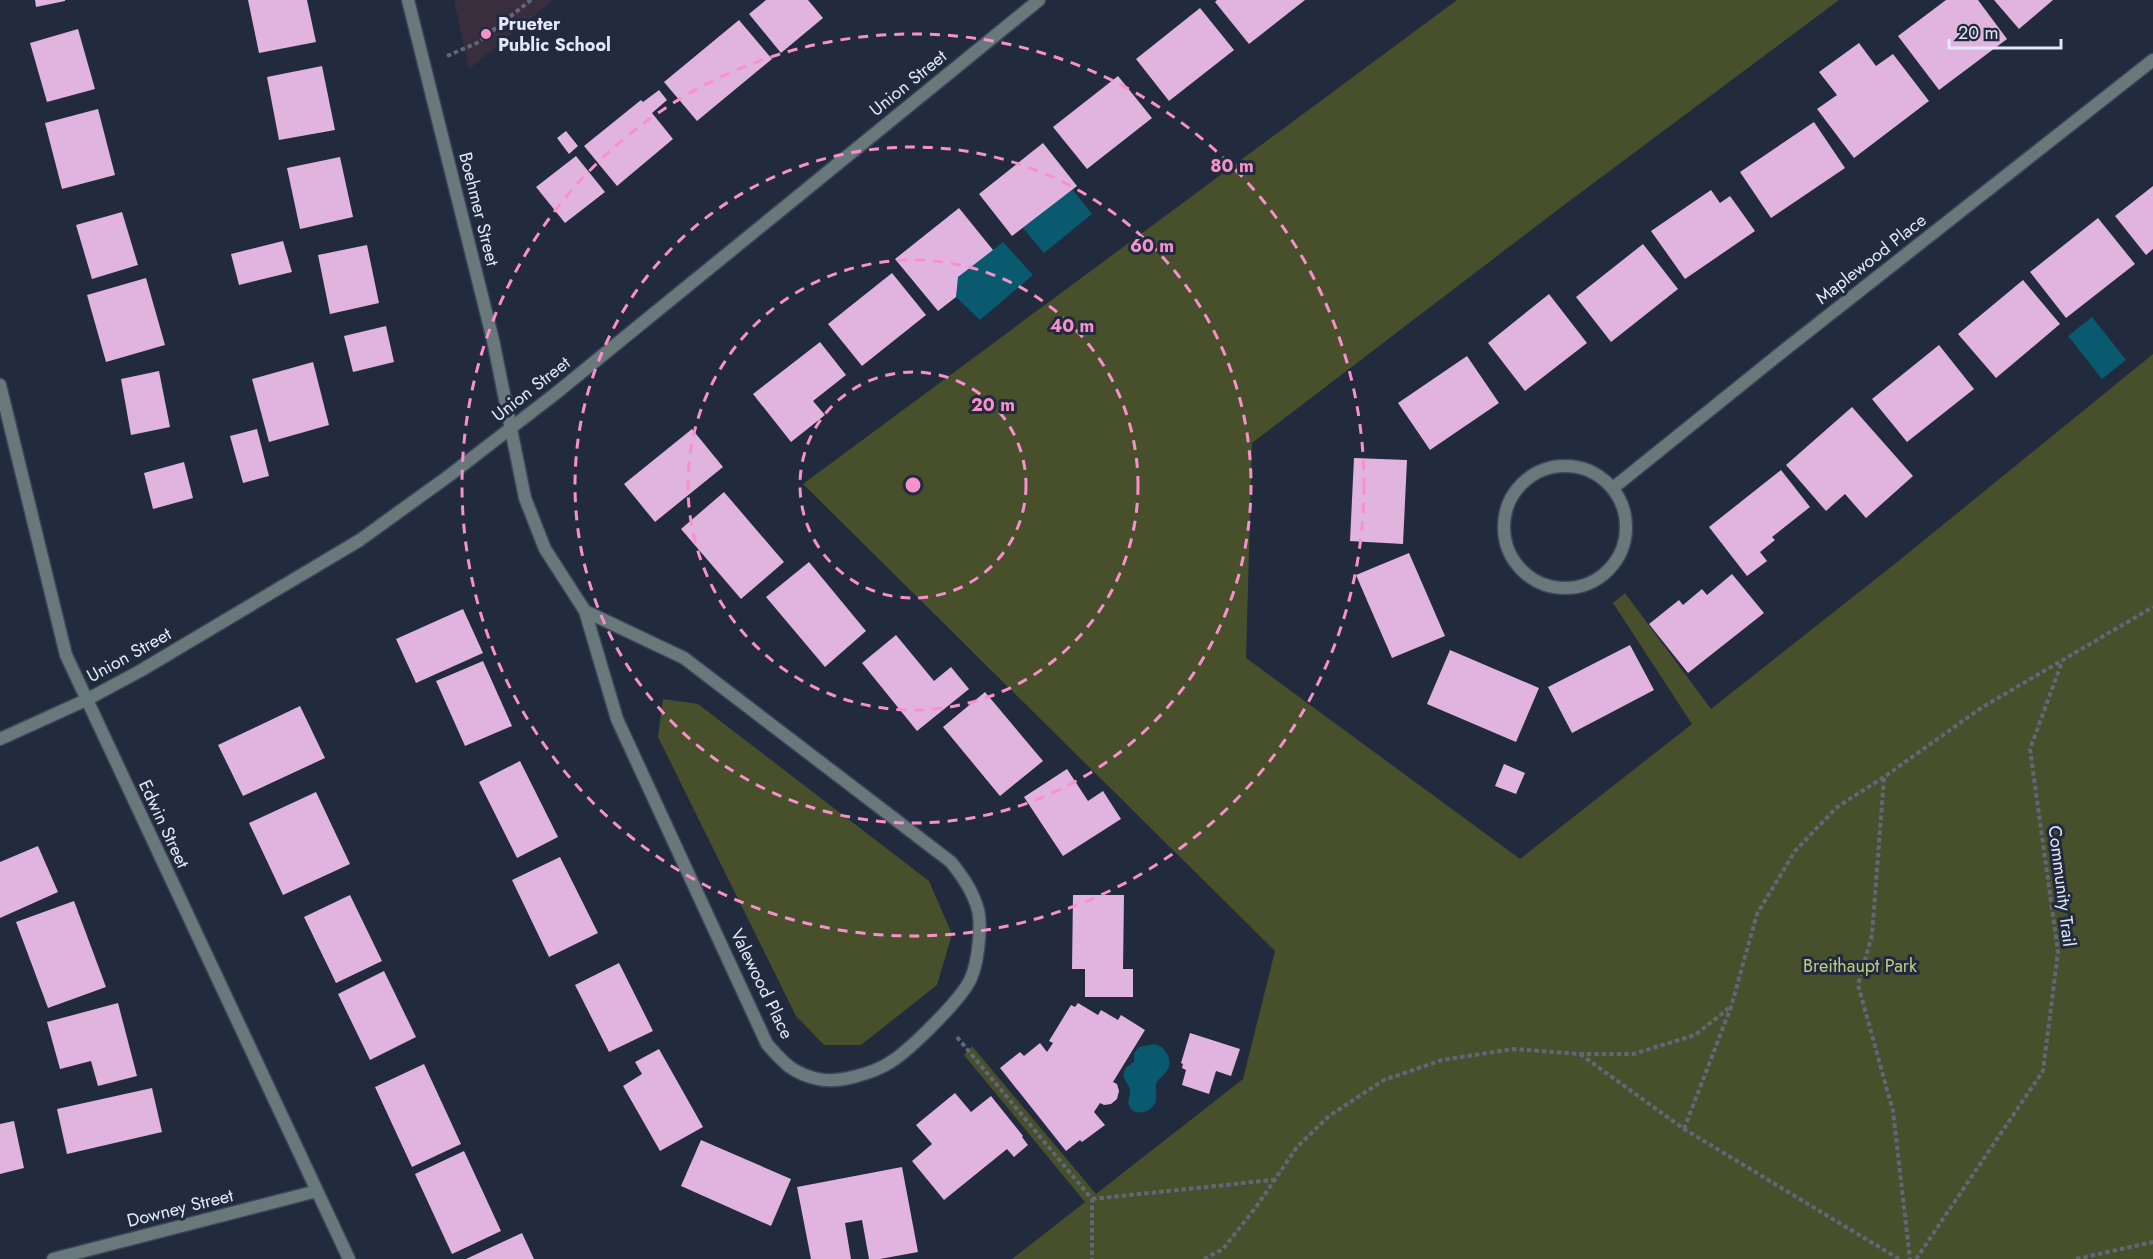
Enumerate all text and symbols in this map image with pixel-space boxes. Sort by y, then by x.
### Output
place label: Prueter Public School [498,11,611,58]
scale bar [1949,12,2062,50]
text: 20 m [1958,20,1998,46]
marker: Prueter Public School [479,27,493,41]
street label: Union Street [864,43,953,122]
street label: Boehmer Street [452,149,506,269]
text: 80 m [1210,153,1254,179]
street label: Maplewood Place [1810,207,1932,311]
text: 60 m [1130,233,1174,259]
text: 40 m [1050,313,1094,339]
street label: Union Street [486,350,576,428]
text: 20 m [971,392,1015,418]
centre of rings [903,475,923,495]
street label: Union Street [82,621,177,689]
street label: Edwin Street [132,776,196,873]
street label: Community Trail [2042,824,2082,948]
street label: Valewood Place [724,925,800,1043]
park label: Breithaupt Park [1803,953,1917,979]
street label: Downey Street [124,1182,237,1234]

